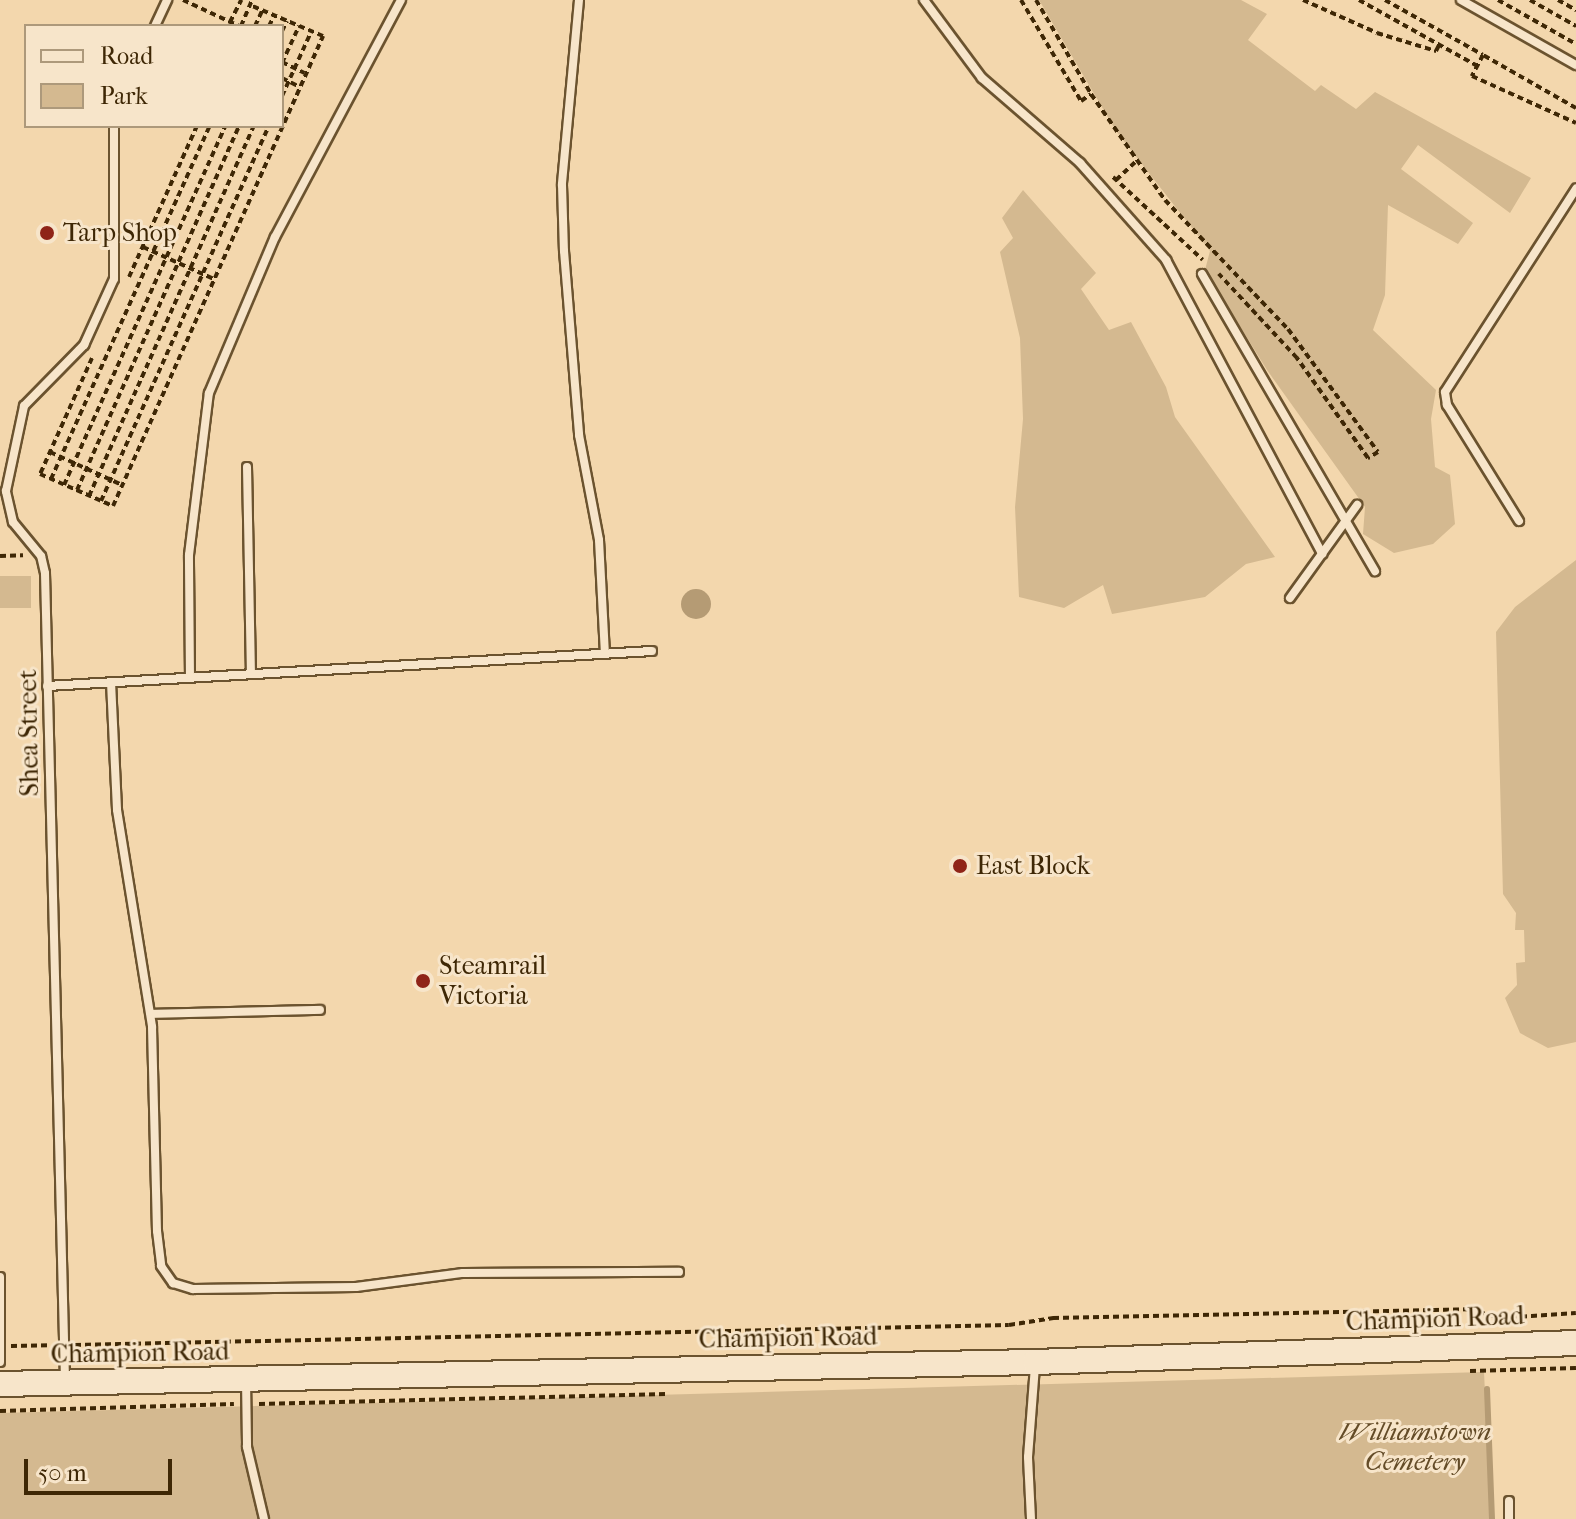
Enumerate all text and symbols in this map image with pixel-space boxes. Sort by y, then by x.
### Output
legend [24,24,284,128]
text: Road [100,42,153,70]
text: Park [100,82,148,110]
place label: Tarp Shop [63,217,177,249]
marker: Tarp Shop [38,224,56,242]
street label: Shea Street [12,669,46,797]
place label: East Block [976,850,1090,882]
marker: East Block [951,857,969,875]
place label: Steamrail Victoria [439,950,546,1012]
marker: Steamrail Victoria [414,972,432,990]
street label: Champion Road [1345,1300,1525,1338]
street label: Champion Road [698,1321,878,1355]
street label: Champion Road [50,1336,230,1370]
park label: Williamstown Cemetery [1339,1416,1491,1478]
scale bar [28,1443,176,1493]
text: 50 m [38,1459,87,1487]

